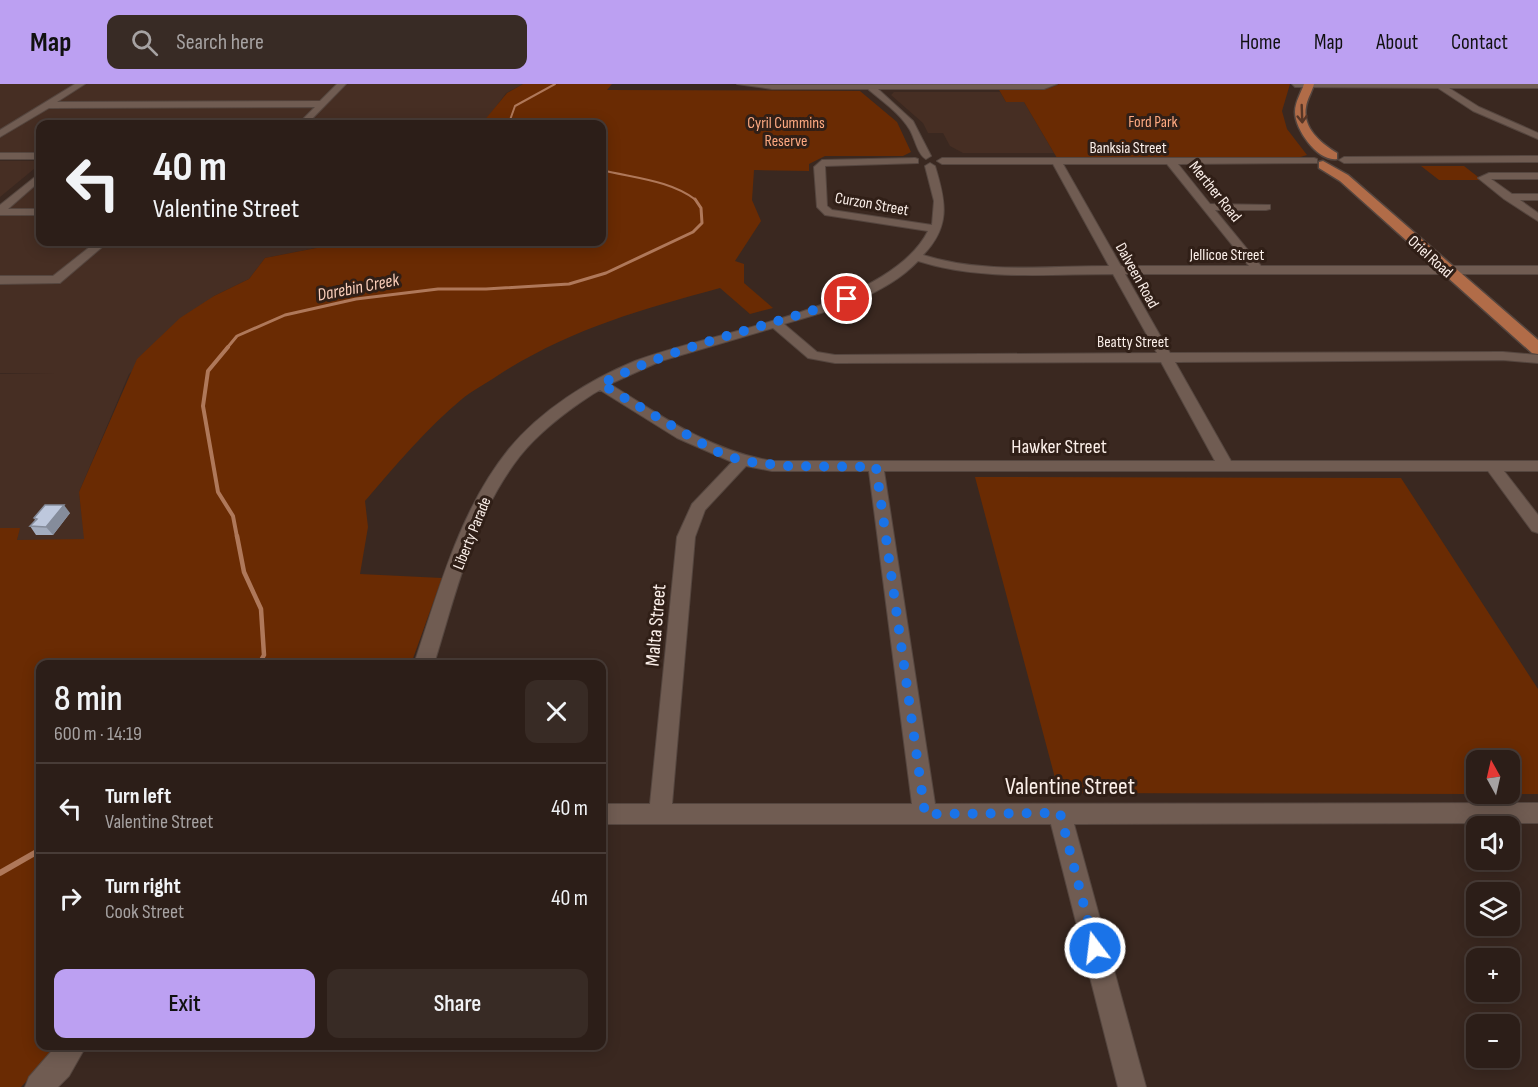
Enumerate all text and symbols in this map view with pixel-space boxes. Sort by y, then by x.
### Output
search box [107,15,527,69]
text: Map [30,26,71,59]
icon: search [128,26,161,59]
text: Search here [176,29,264,56]
text: Home [1240,30,1281,55]
text: Map [1314,30,1343,55]
text: About [1376,30,1418,55]
text: Contact [1451,30,1508,55]
one-way arrow [1297,104,1308,123]
park label: Ford Park [1128,113,1178,132]
park label: Cyril Cummins Reserve [747,114,825,151]
street label: Banksia Street [1089,139,1167,158]
text: 40 m [153,142,227,193]
icon: left [54,144,132,222]
street label: Merther Road [1185,158,1245,226]
street label: Curzon Street [833,189,910,220]
text: Valentine Street [153,193,299,225]
street label: Oriel Road [1404,232,1456,282]
street label: Dalveen Road [1111,240,1162,312]
street label: Jellicoe Street [1189,246,1264,265]
water label: Darebin Creek [315,269,402,306]
pin [821,273,872,324]
icon: arrive [830,282,863,315]
street label: Beatty Street [1097,333,1169,352]
street label: Hawker Street [1011,435,1107,459]
street label: Liberty Parade [449,494,496,573]
street label: Malta Street [640,583,672,667]
text: 8 min [54,678,123,721]
button: close [525,680,588,743]
text: 600 m · 14:19 [54,722,142,746]
north arrow [1466,750,1520,804]
map controls [1466,750,1520,1068]
street label: Valentine Street [1005,772,1135,801]
text: Turn left [105,783,171,810]
icon: left [54,792,87,825]
text: 40 m [551,795,588,822]
text: Valentine Street [105,810,213,834]
button: sound [1466,816,1520,870]
text: Turn right [105,873,181,900]
icon: right [54,882,87,915]
button: layers [1466,882,1520,936]
text: 40 m [551,885,588,912]
text: Cook Street [105,900,184,924]
position arrow [1063,916,1127,980]
button: + [1466,948,1520,1002]
button: Exit [54,969,315,1038]
button: Share [327,969,588,1038]
button: − [1466,1014,1520,1068]

